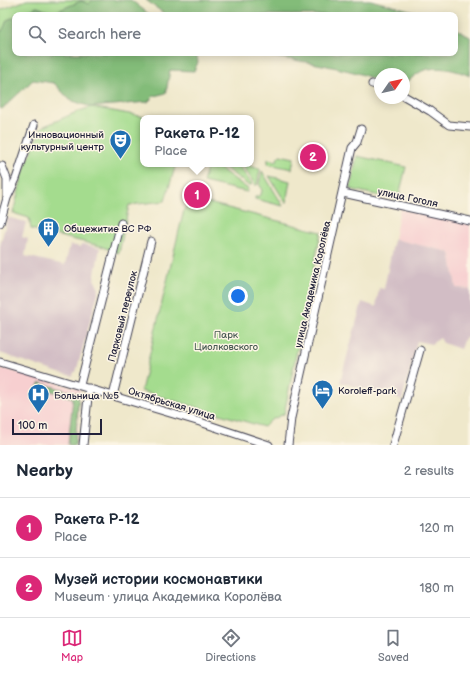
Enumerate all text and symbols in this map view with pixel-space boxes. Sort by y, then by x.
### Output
search box [12,12,458,56]
icon: search [26,23,48,45]
text: Search here [58,25,141,44]
north arrow [374,68,410,104]
popup [140,115,254,167]
text: Ракета Р-12 [154,124,240,143]
theatre icon: Инновационный культурный центр [107,127,133,160]
place label: Инновационный культурный центр [21,129,104,153]
pin: 2 [300,142,326,172]
text: Place [154,143,187,159]
pin: 1 [184,180,210,210]
street label: улица Гоголя [377,186,439,210]
building icon: Общежитие ВС РФ [35,215,61,248]
street label: улица Академика Королёва [293,220,333,349]
place label: Общежитие ВС РФ [64,223,152,235]
street label: Парковый переулок [106,269,140,363]
your location [228,286,248,306]
park label: Парк Циолковского [194,329,258,353]
hotel icon: Koroleff-park [309,377,335,410]
hospital icon: Больница №5 [26,382,52,415]
street label: Октябрьская улица [127,385,217,423]
place label: Koroleff-park [338,385,396,397]
place label: Больница №5 [54,390,119,402]
scale bar [12,417,102,436]
text: 100 m [18,419,47,432]
text: Nearby [16,461,73,481]
text: 2 results [404,463,454,479]
text: Ракета Р-12 [54,510,139,529]
text: 1 [26,520,32,536]
text: 120 m [419,520,454,536]
text: Place [54,529,87,545]
text: Музей истории космонавтики [54,570,263,589]
text: 2 [25,580,33,596]
text: 180 m [419,580,454,596]
text: Museum · улица Академика Королёва [54,589,282,605]
tab: Map [61,627,83,664]
tab: Directions [205,627,256,664]
tab: Saved [378,627,409,664]

